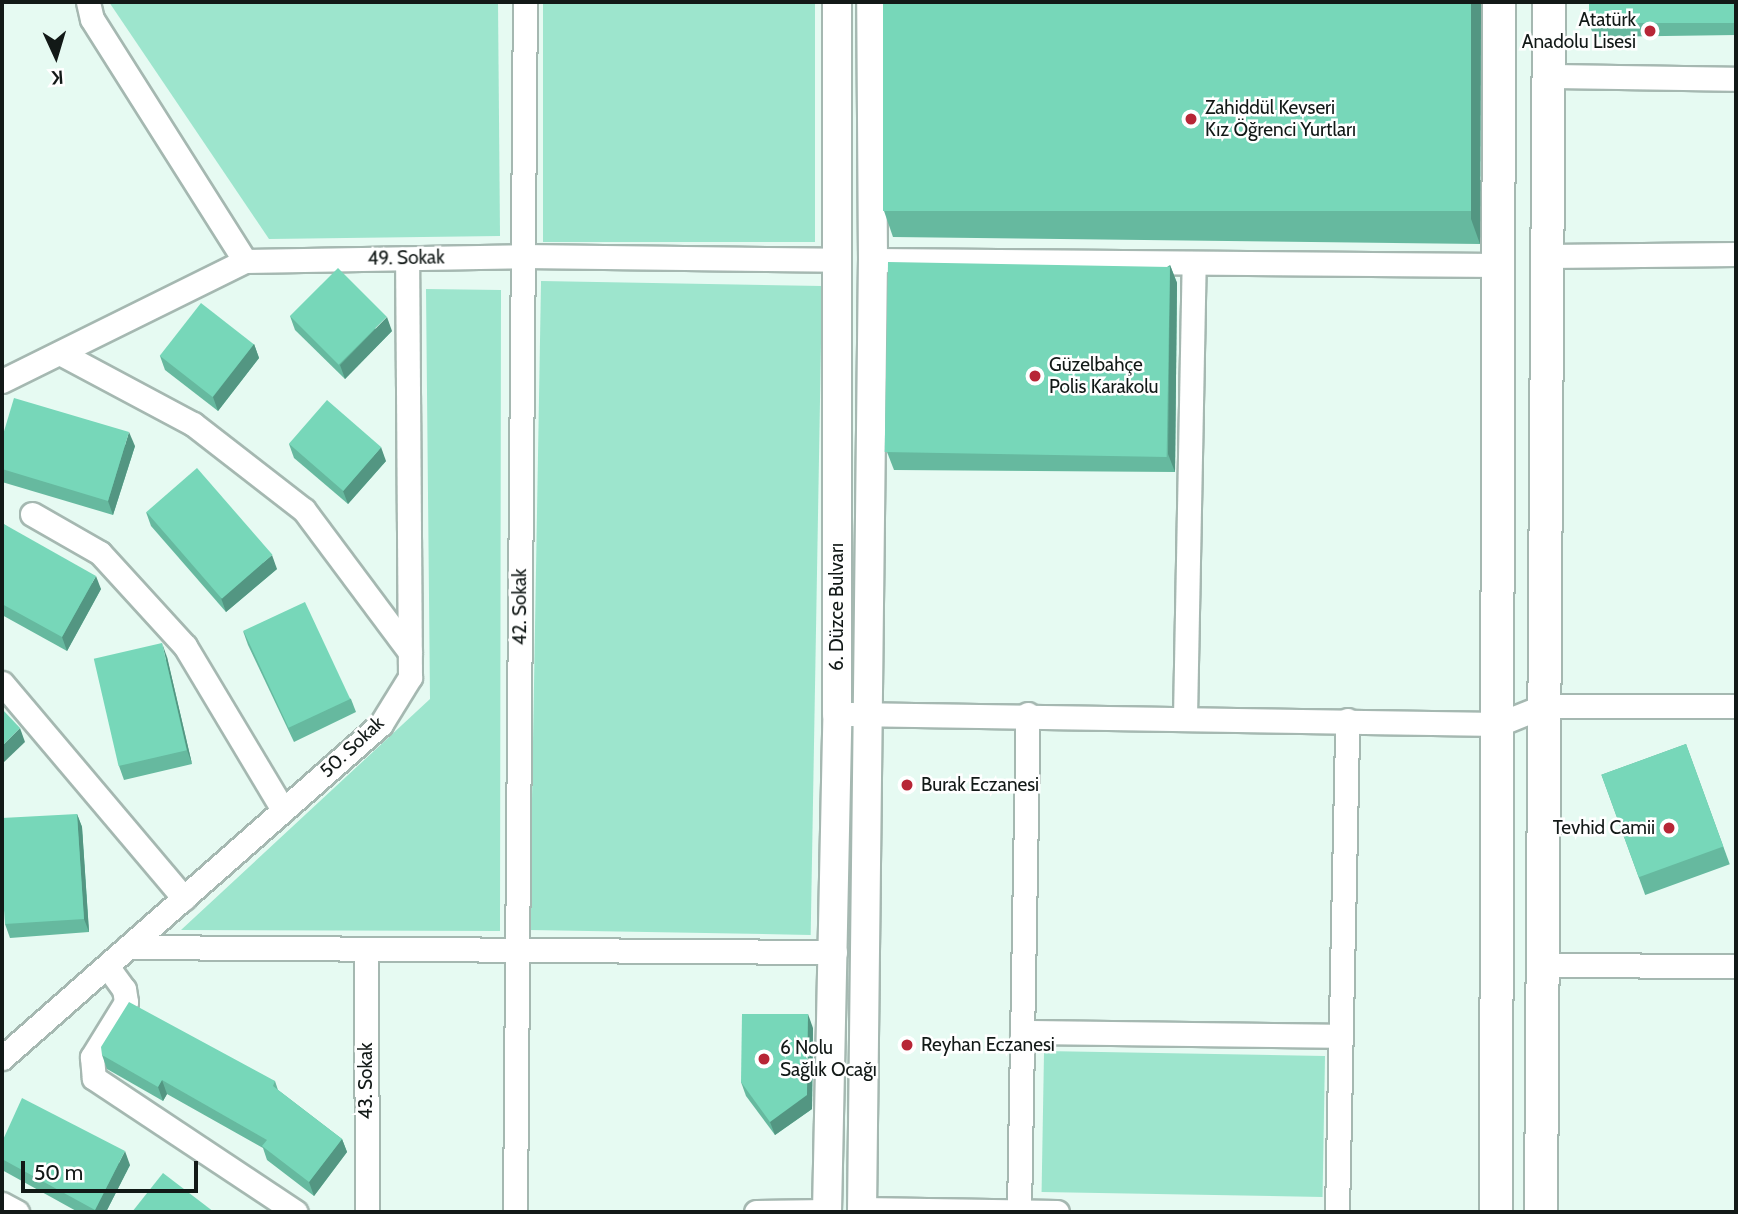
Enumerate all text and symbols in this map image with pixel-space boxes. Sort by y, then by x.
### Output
place label: Atatürk Anadolu Lisesi [1522,9,1636,53]
north arrow [21,21,91,91]
marker: Atatürk Anadolu Lisesi [1642,23,1658,39]
text: K [51,66,64,89]
place label: Zahiddül Kevseri Kız Öğrenci Yurtları [1205,97,1356,141]
marker: Zahiddül Kevseri Kız Öğrenci Yurtları [1183,111,1199,127]
street label: 49. Sokak [367,246,445,270]
place label: Güzelbahçe Polis Karakolu [1049,354,1159,398]
marker: Güzelbahçe Polis Karakolu [1027,368,1043,384]
street label: 6. Düzce Bulvarı [826,543,848,671]
street label: 42. Sokak [509,569,531,645]
street label: 50. Sokak [315,712,389,782]
place label: Burak Eczanesi [921,774,1039,796]
marker: Burak Eczanesi [899,777,915,793]
place label: Tevhid Camii [1553,817,1655,839]
marker: Tevhid Camii [1661,820,1677,836]
place label: Reyhan Eczanesi [921,1034,1055,1056]
place label: 6 Nolu Sağlık Ocağı [780,1037,877,1081]
marker: Reyhan Eczanesi [899,1037,915,1053]
street label: 43. Sokak [355,1042,377,1120]
marker: 6 Nolu Sağlık Ocağı [754,1049,774,1069]
scale bar [24,1148,201,1192]
text: 50 m [34,1160,83,1185]

